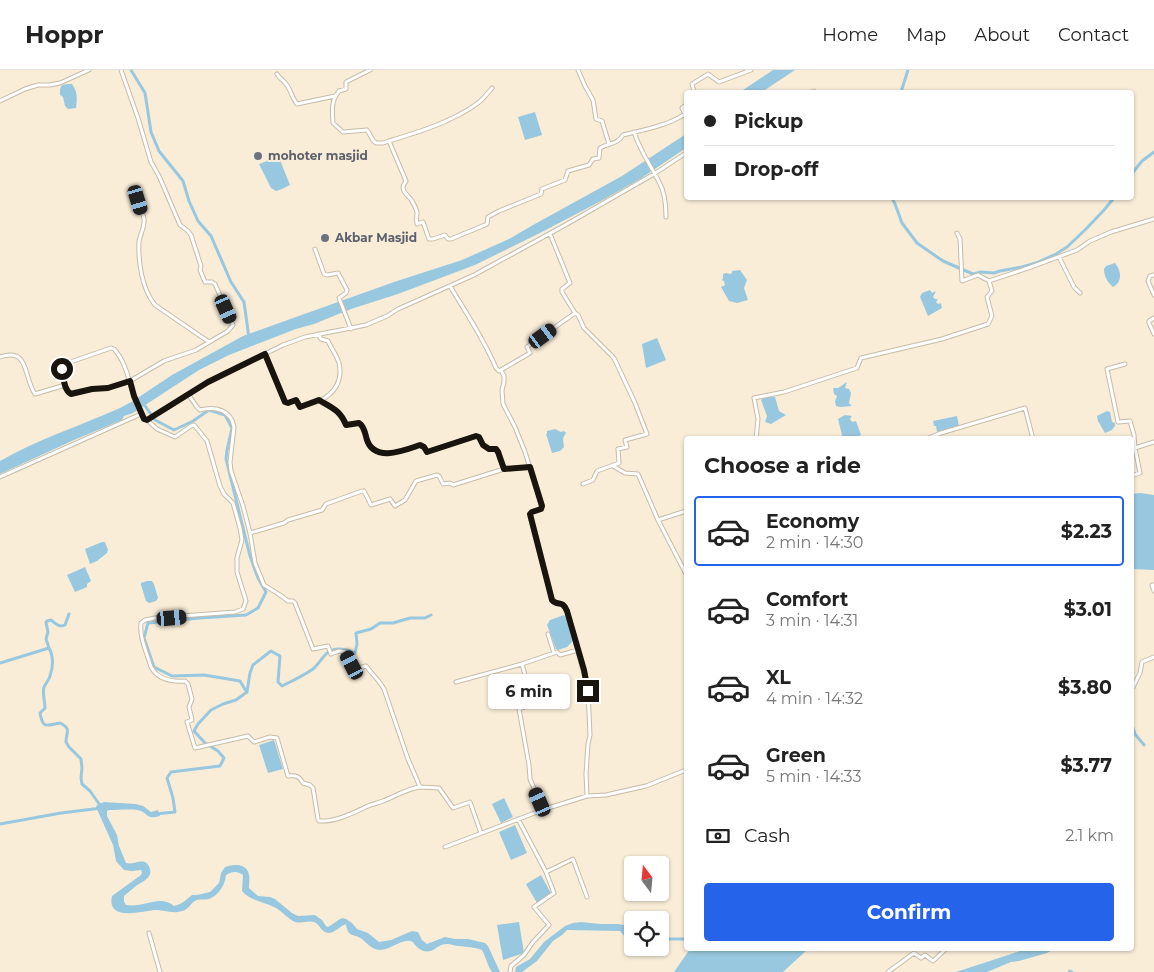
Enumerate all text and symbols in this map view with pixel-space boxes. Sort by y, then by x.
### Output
text: Hoppr [25,20,104,49]
text: Home [822,24,878,46]
text: Map [906,24,946,46]
text: About [974,24,1030,46]
text: Contact [1058,24,1129,46]
text: Pickup [734,110,803,133]
place label: mohoter masjid [268,148,368,163]
marker: mohoter masjid [252,150,264,162]
text: Drop-off [734,158,818,181]
car [126,183,149,217]
place label: Akbar Masjid [334,230,417,245]
marker: Akbar Masjid [319,232,331,244]
car [213,292,238,326]
car [526,321,559,351]
route start [51,358,73,380]
text: Choose a ride [704,452,861,479]
icon: car [706,509,751,554]
text: Economy [766,510,859,533]
text: $2.23 [1061,520,1112,543]
text: 2 min · 14:30 [766,533,863,552]
icon: car [706,587,751,632]
text: Comfort [766,588,848,611]
text: $3.01 [1064,598,1112,621]
car [156,609,187,627]
text: 3 min · 14:31 [766,611,858,630]
car [338,648,365,682]
icon: car [706,665,751,710]
text: XL [766,666,791,689]
callout: 6 min [488,674,570,708]
text: $3.80 [1058,676,1112,699]
route end [577,680,599,702]
text: 6 min [505,682,553,701]
text: 4 min · 14:32 [766,689,863,708]
icon: car [706,743,751,788]
text: Green [766,744,826,767]
text: $3.77 [1060,754,1112,777]
text: 5 min · 14:33 [766,767,862,786]
car [527,785,552,819]
icon: cash [704,822,732,850]
text: Cash [744,824,791,847]
text: 2.1 km [1065,826,1114,845]
north arrow [624,856,669,901]
map controls [624,856,669,956]
button: Confirm [704,883,1114,941]
button: locate [624,911,669,956]

